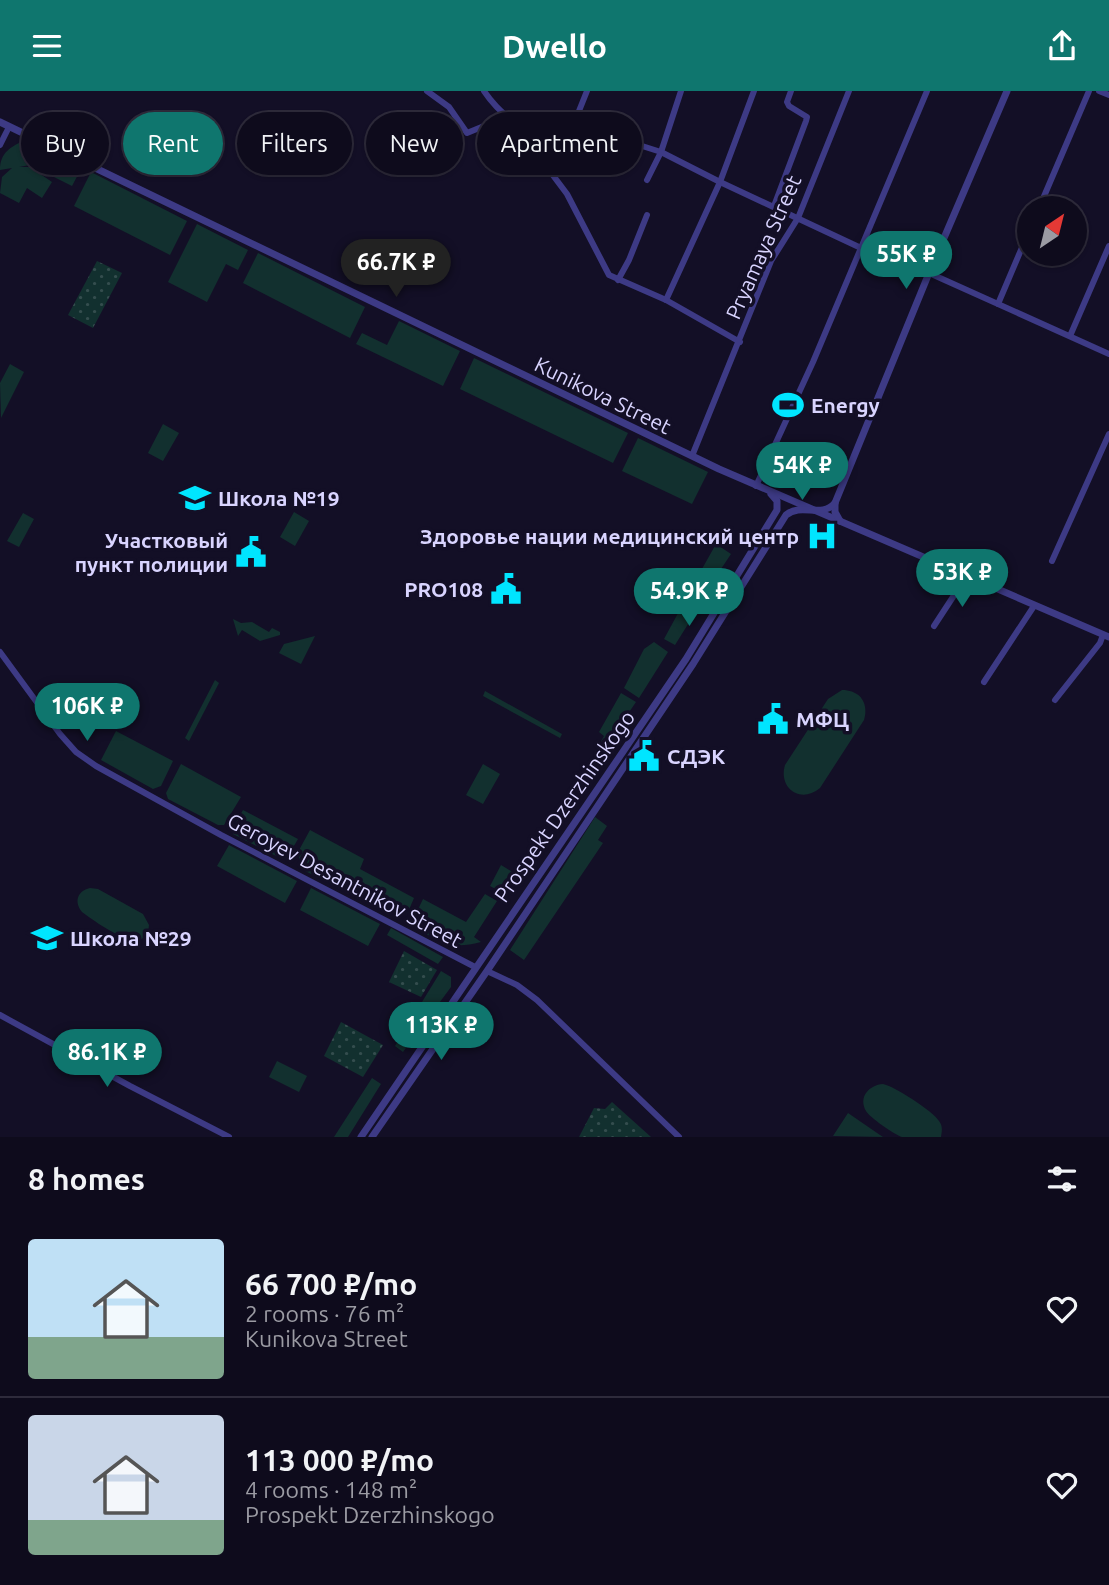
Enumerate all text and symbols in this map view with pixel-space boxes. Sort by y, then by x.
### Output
icon: menu [28,27,66,65]
icon: share [1043,27,1081,65]
text: Dwello [502,28,607,64]
chip: Buy [21,112,109,175]
chip: Rent [123,112,223,175]
chip: Filters [237,112,352,175]
chip: New [366,112,463,175]
chip: Apartment [477,112,642,175]
street label: Pryamaya Street [720,171,806,323]
north arrow [1017,196,1087,266]
map controls [1017,196,1087,266]
pin: 55K ₽ [857,231,955,291]
pin: 66.7K ₽ [331,239,461,299]
text: 55K ₽ [876,241,936,266]
text: 66.7K ₽ [357,249,435,274]
street label: Kunikova Street [531,352,675,438]
sports icon: Energy [771,388,805,422]
place label: Energy [811,393,880,417]
pin: 54K ₽ [753,443,851,502]
text: 54K ₽ [772,452,832,477]
school or university icon: Школа №19 [178,481,212,515]
place label: Школа №19 [218,486,340,510]
hospital icon: Здоровье нации медицинский центр [805,519,839,553]
place label: Здоровье нации медицинский центр [420,524,799,548]
place label: Участковый пункт полиции [75,528,228,576]
public building icon: Участковый пункт полиции [234,535,268,569]
pin: 53K ₽ [913,549,1011,609]
text: 53K ₽ [932,559,992,584]
pin: 54.9K ₽ [624,568,754,628]
public building icon: PRO108 [489,572,523,606]
place label: PRO108 [404,577,483,601]
text: 54.9K ₽ [650,578,728,603]
pin: 106K ₽ [30,683,144,743]
text: 106K ₽ [51,693,123,718]
public building icon: МФЦ [756,702,790,736]
street label: Prospekt Dzerzhinskogo [489,706,639,906]
place label: МФЦ [796,707,849,731]
public building icon: СДЭК [627,739,661,773]
place label: СДЭК [667,744,725,768]
street label: Geroyev Desantnikov Street [224,808,466,952]
school or university icon: Школа №29 [30,921,64,955]
place label: Школа №29 [70,926,192,950]
pin: 113K ₽ [384,1003,498,1062]
text: 113K ₽ [405,1012,477,1037]
pin: 86.1K ₽ [42,1030,172,1089]
text: 86.1K ₽ [68,1039,146,1064]
icon: filters [1043,1160,1081,1198]
text: 8 homes [28,1162,145,1196]
icon: home [84,1267,168,1351]
text: 66 700 ₽/mo [245,1267,417,1301]
icon: heart [1043,1290,1081,1328]
text: 2 rooms · 76 m² [245,1301,404,1326]
text: Kunikova Street [245,1326,408,1351]
icon: home [84,1443,168,1527]
text: 113 000 ₽/mo [245,1443,434,1477]
icon: heart [1043,1466,1081,1504]
text: 4 rooms · 148 m² [245,1477,417,1502]
text: Prospekt Dzerzhinskogo [245,1502,495,1527]

